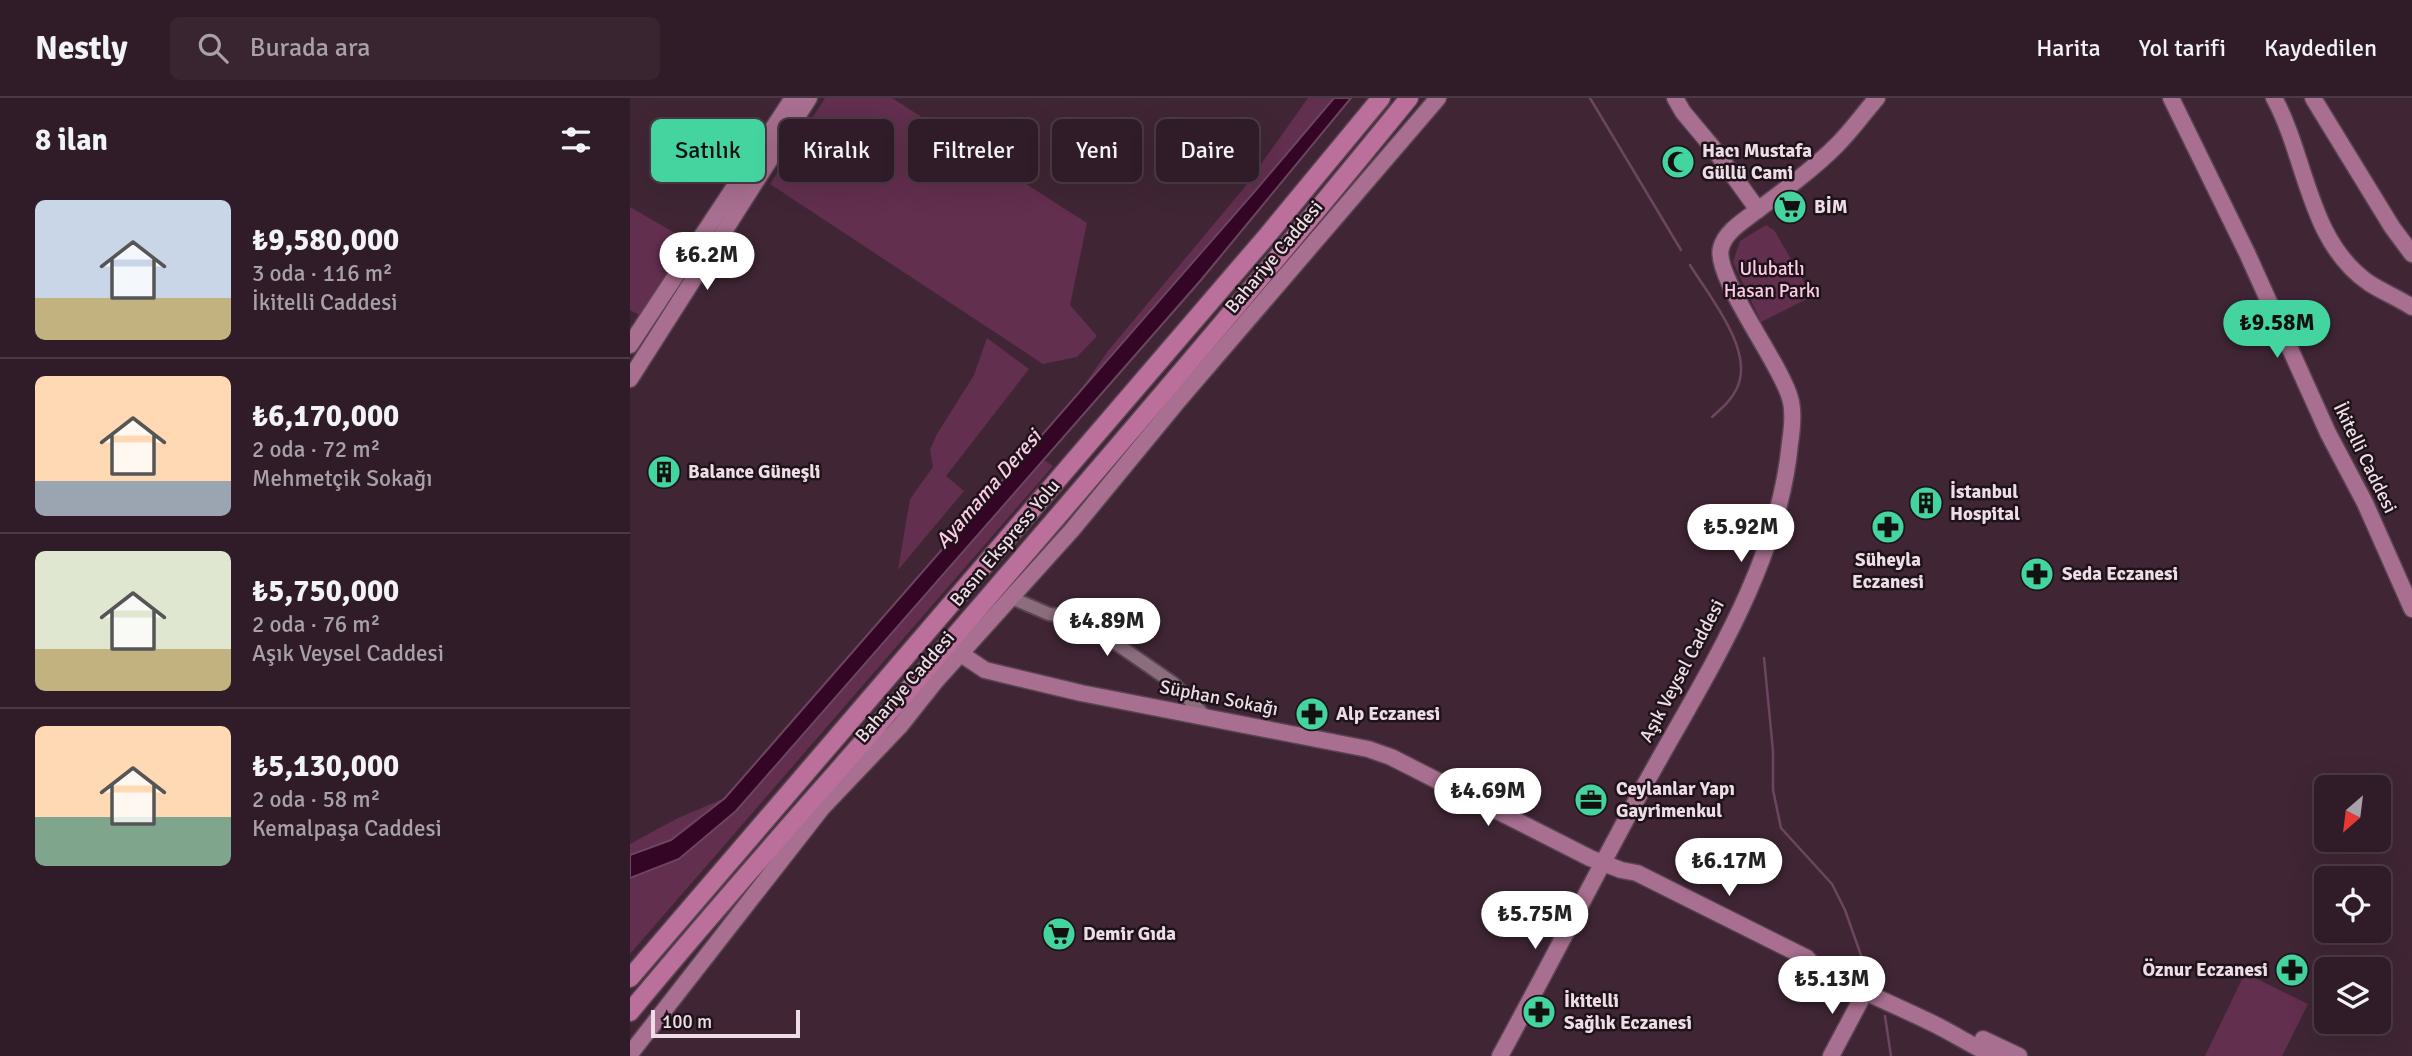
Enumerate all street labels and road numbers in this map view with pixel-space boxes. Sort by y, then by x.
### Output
street label: Bahariye Caddesi [1220,196,1328,318]
street label: İkitelli Caddesi [2328,399,2402,517]
street label: Basın Ekspress Yolu [945,474,1065,612]
street label: Aşık Veysel Caddesi [1634,595,1730,747]
street label: Bahariye Caddesi [850,626,960,748]
street label: Süphan Sokağı [1158,675,1280,721]

